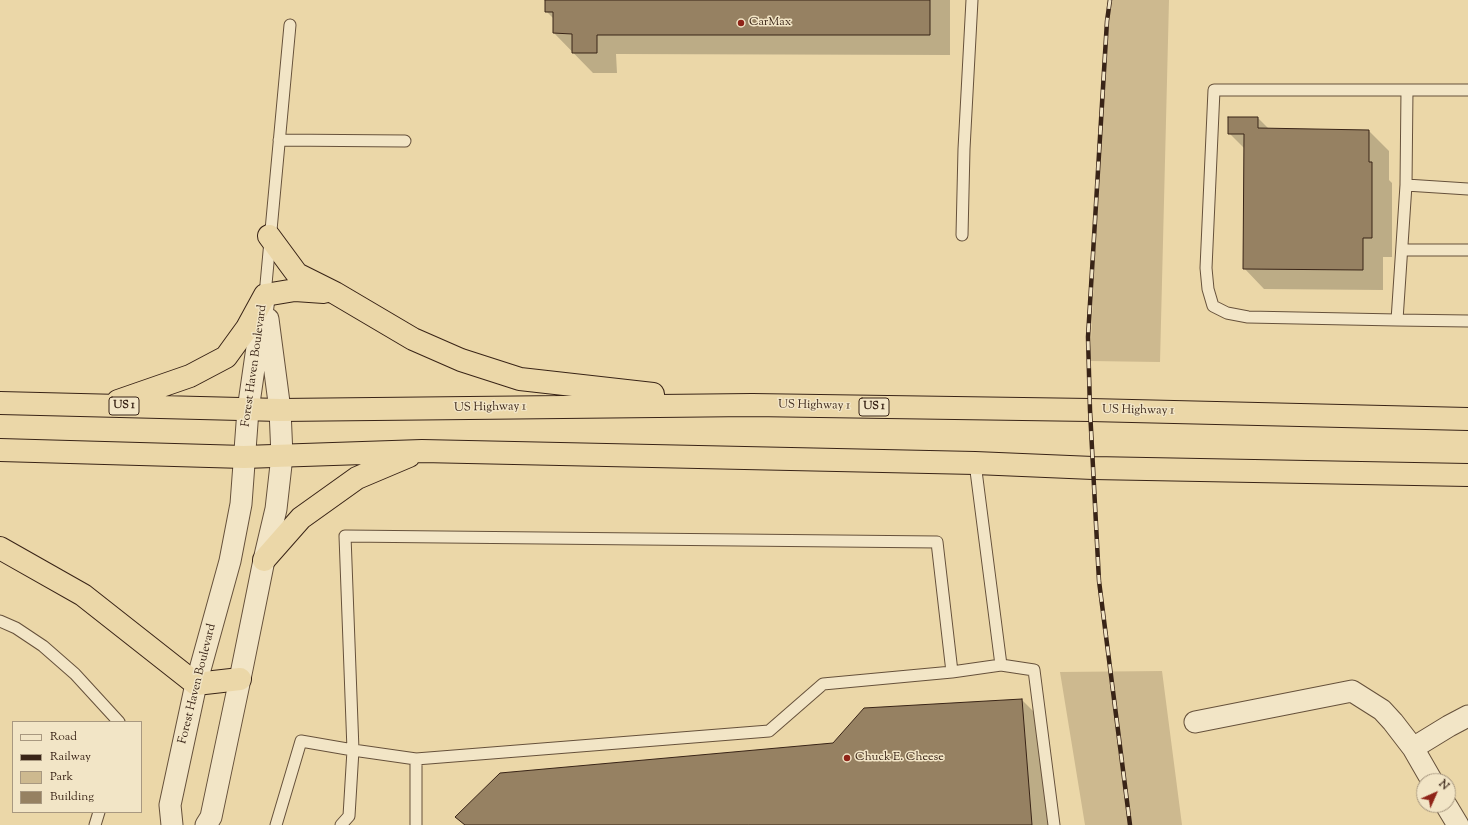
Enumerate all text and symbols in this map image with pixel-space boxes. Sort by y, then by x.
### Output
place label: CarMax [749,16,791,30]
marker: CarMax [736,18,746,28]
street label: Forest Haven Boulevard [239,304,271,428]
road number: US 1 [109,397,139,415]
street label: US Highway 1 [778,398,850,414]
road number: US 1 [859,398,889,416]
street label: US Highway 1 [454,400,526,416]
street label: US Highway 1 [1102,403,1174,419]
street label: Forest Haven Boulevard [176,623,220,745]
legend [12,721,142,813]
text: Road [50,728,77,746]
text: Railway [50,748,91,766]
place label: Chuck E. Cheese [855,751,944,765]
marker: Chuck E. Cheese [842,753,852,763]
text: Park [50,768,73,786]
north arrow [1416,773,1456,813]
text: N [1435,776,1453,794]
text: Building [50,788,94,806]

